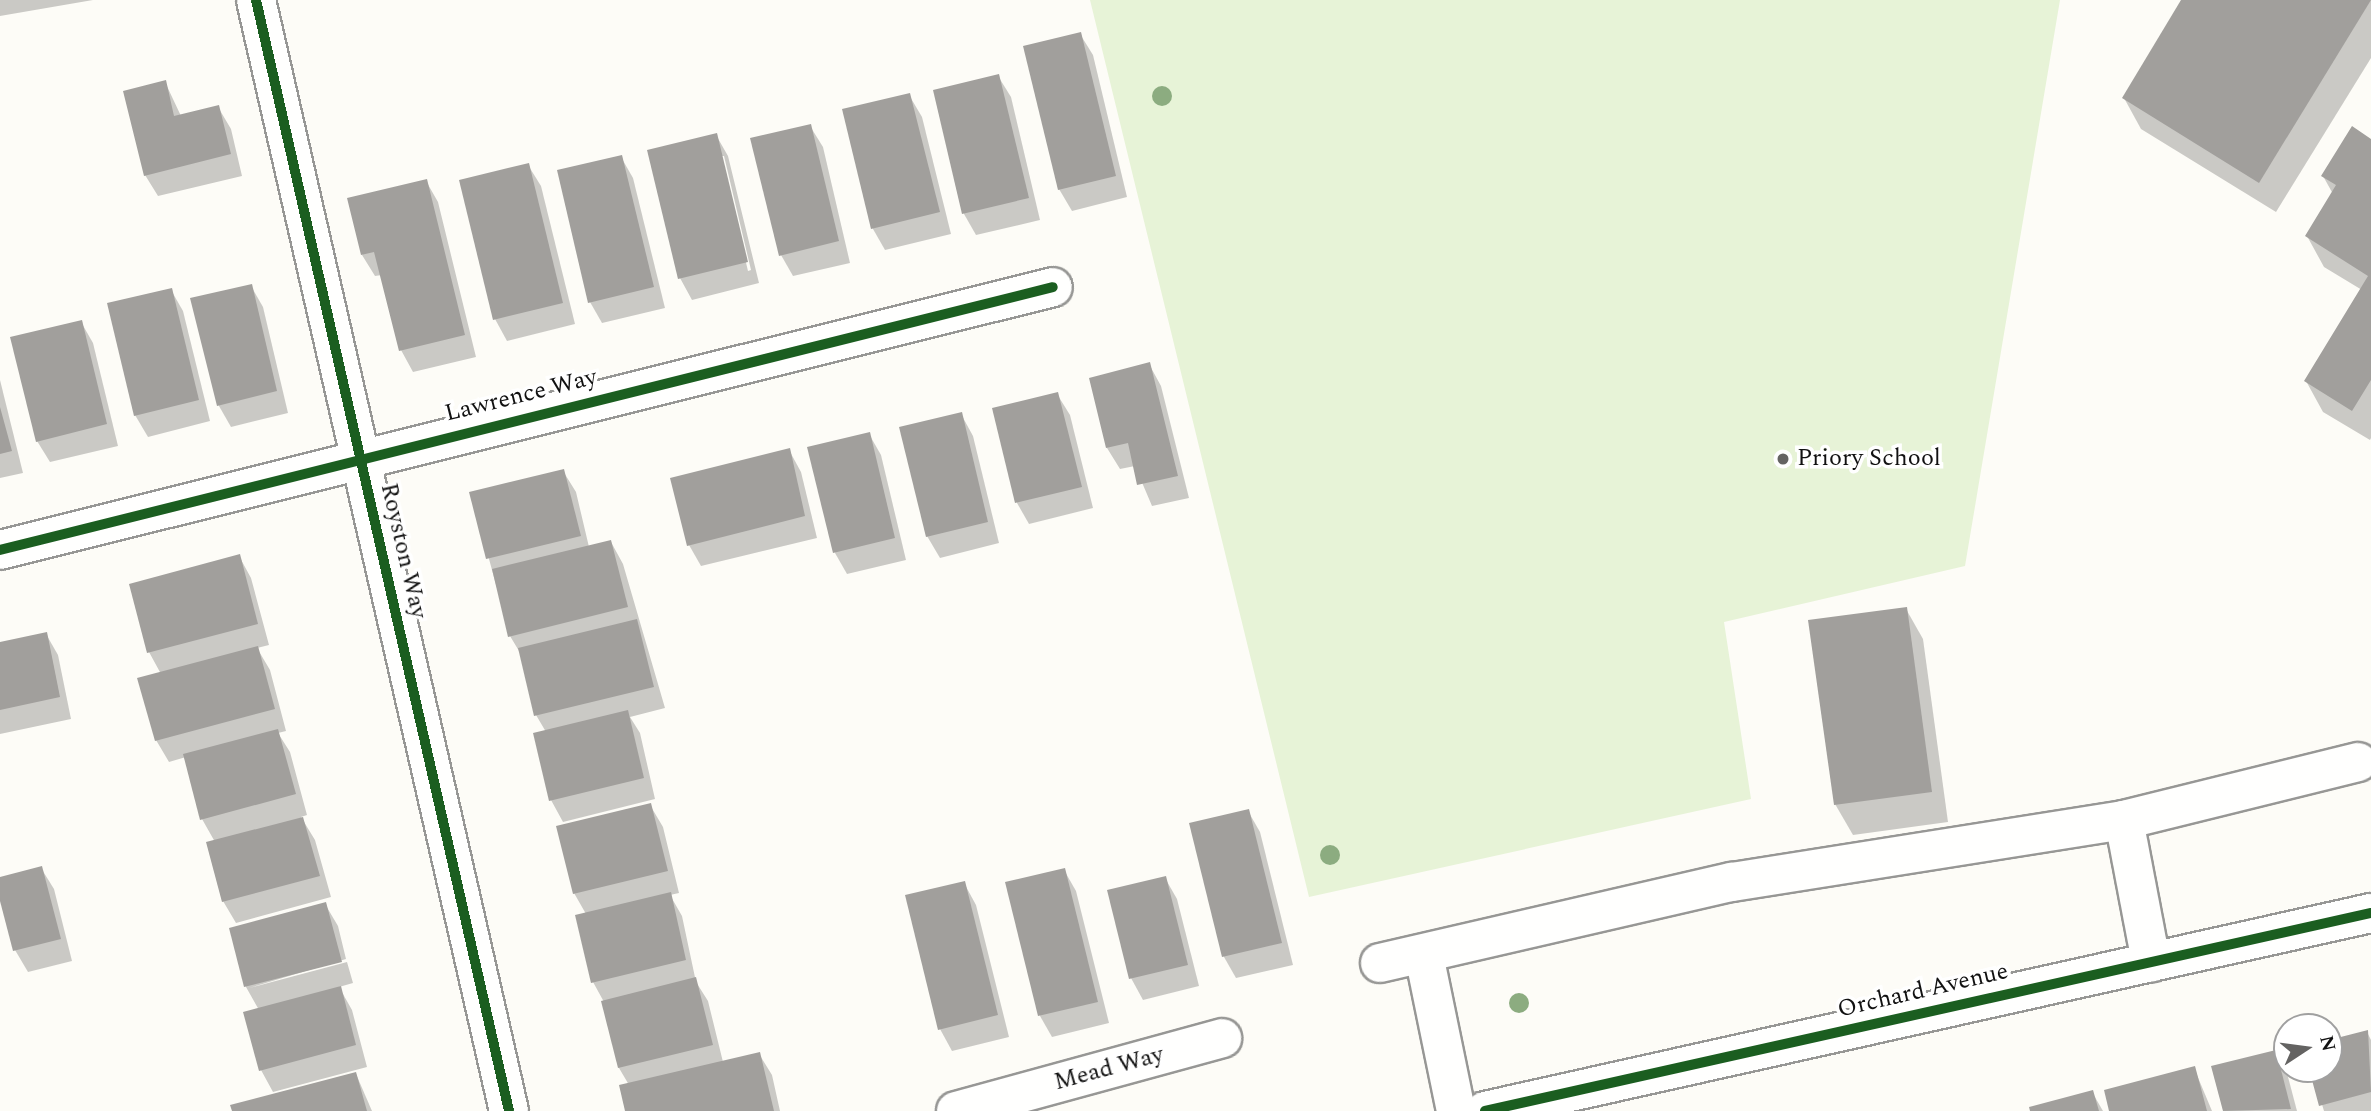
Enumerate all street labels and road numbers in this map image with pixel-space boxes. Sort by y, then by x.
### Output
street label: Lawrence Way [442,363,600,429]
street label: Royston Way [373,480,433,622]
street label: Orchard Avenue [1835,957,2011,1025]
street label: Mead Way [1051,1041,1167,1097]

